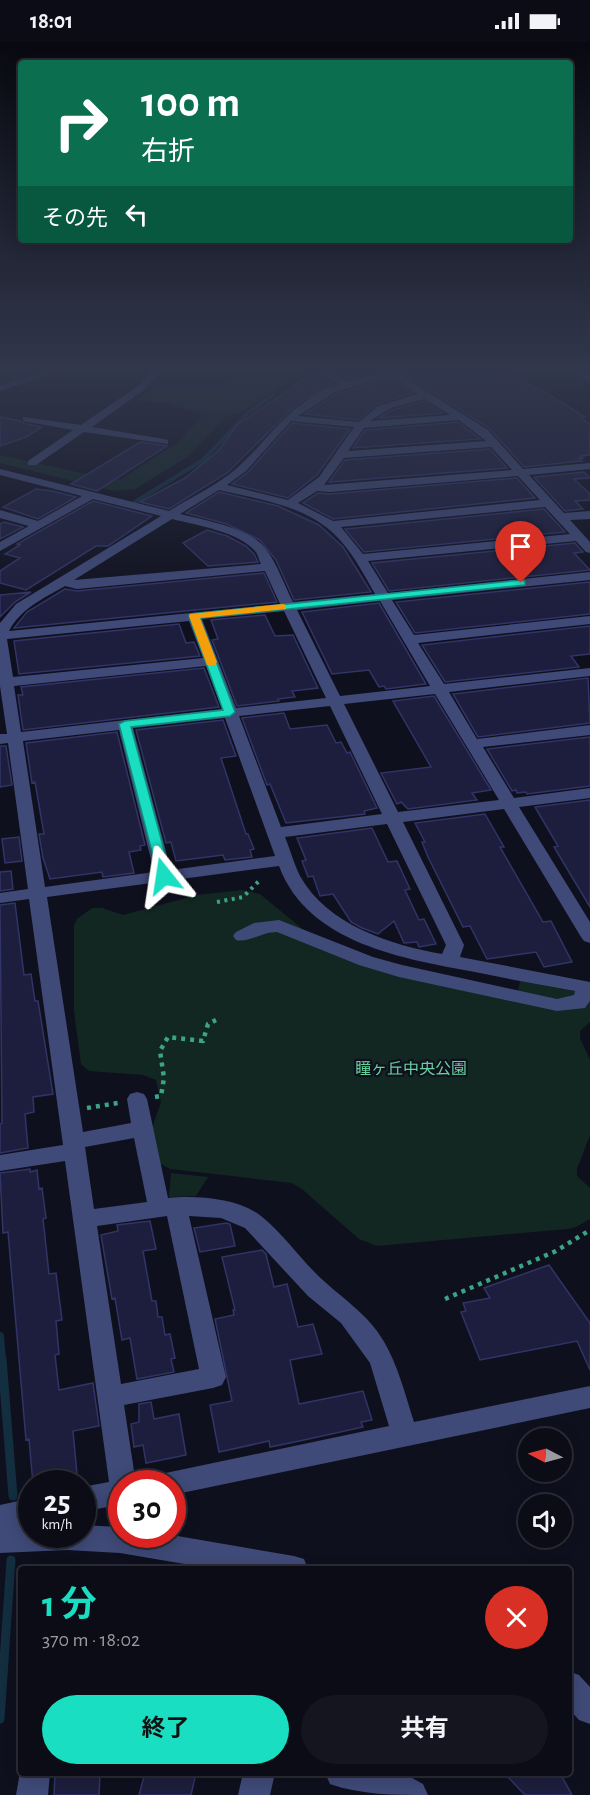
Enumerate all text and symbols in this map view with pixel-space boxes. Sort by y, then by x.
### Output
text: 18:01 [30,10,73,32]
text: 100 m [141,82,240,124]
icon: right [42,84,120,162]
text: 右折 [141,138,195,165]
icon: left [120,198,153,231]
text: その先 [42,207,108,229]
pin [495,521,546,583]
icon: arrive [504,530,537,563]
position arrow [132,844,196,908]
park label: 瞳ヶ丘中央公園 [355,1060,467,1077]
north arrow [518,1428,572,1482]
map controls [518,1428,572,1548]
speed limit sign: 30 [108,1470,186,1548]
text: 25 [43,1487,71,1517]
button: sound [518,1494,572,1548]
text: km/h [42,1517,72,1532]
button: close [485,1586,548,1649]
text: 1 分 [42,1587,96,1623]
text: 370 m · 18:02 [42,1630,140,1650]
button: 終了 [42,1695,289,1764]
button: 共有 [301,1695,548,1764]

